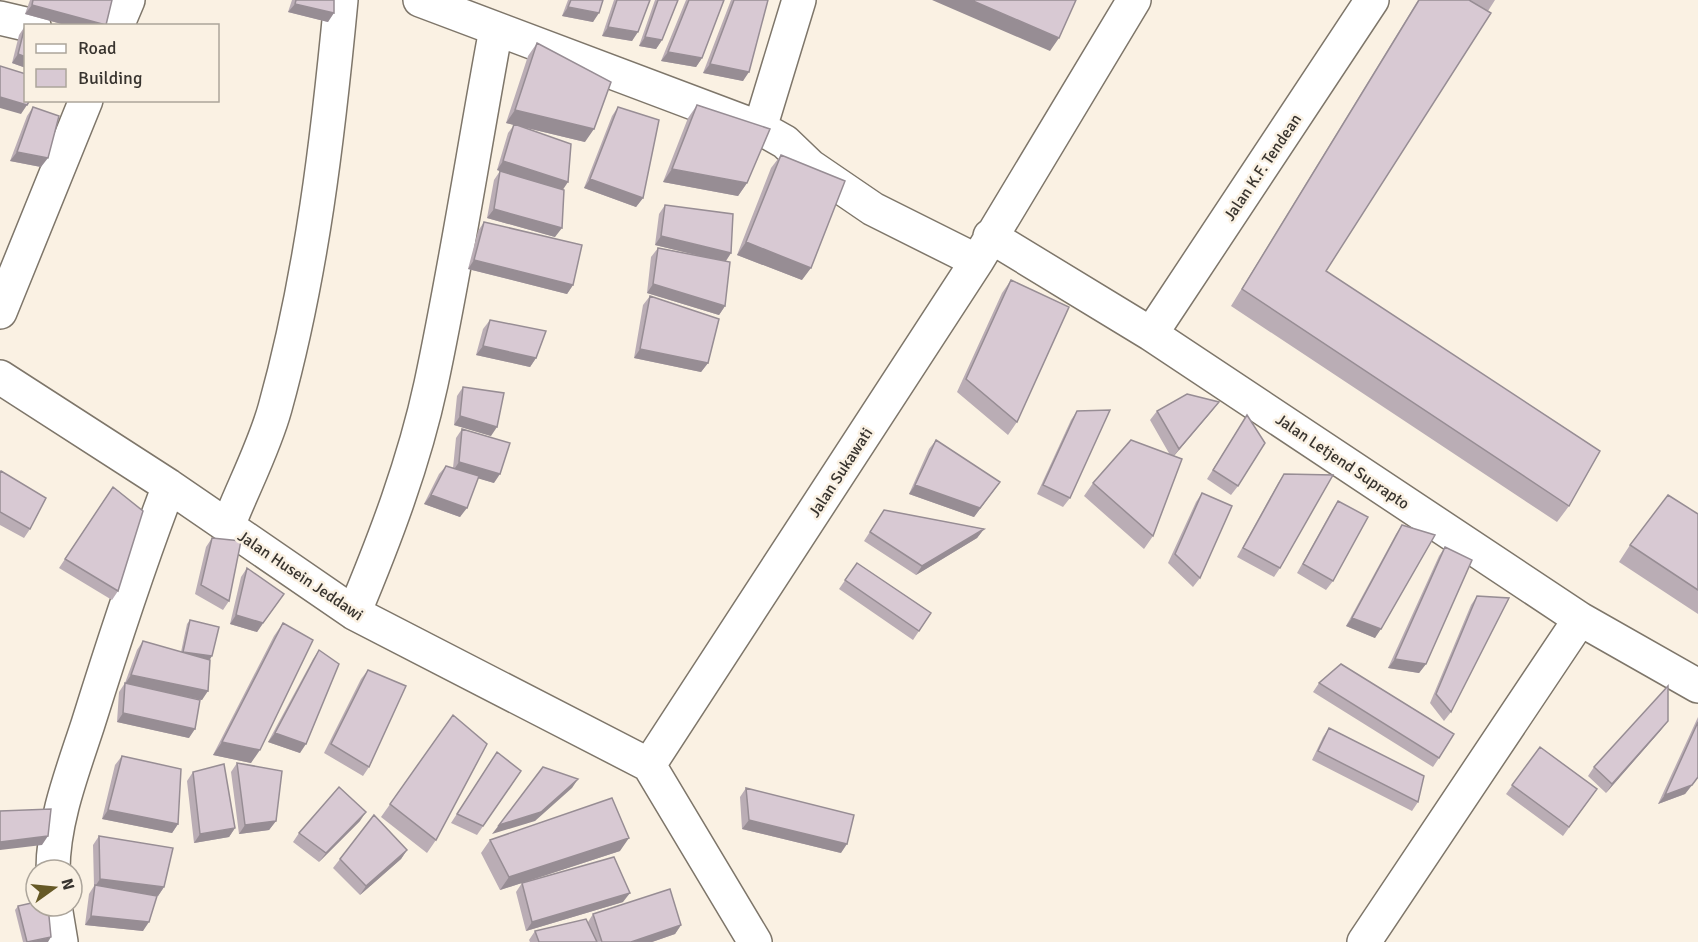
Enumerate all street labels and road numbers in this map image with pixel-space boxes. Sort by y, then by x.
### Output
street label: Jalan K.F. Tendean [1220,110,1306,225]
street label: Jalan Letjend Suprapto [1272,410,1413,514]
street label: Jalan Sukawati [804,424,877,521]
street label: Jalan Husein Jeddawi [234,526,367,625]

